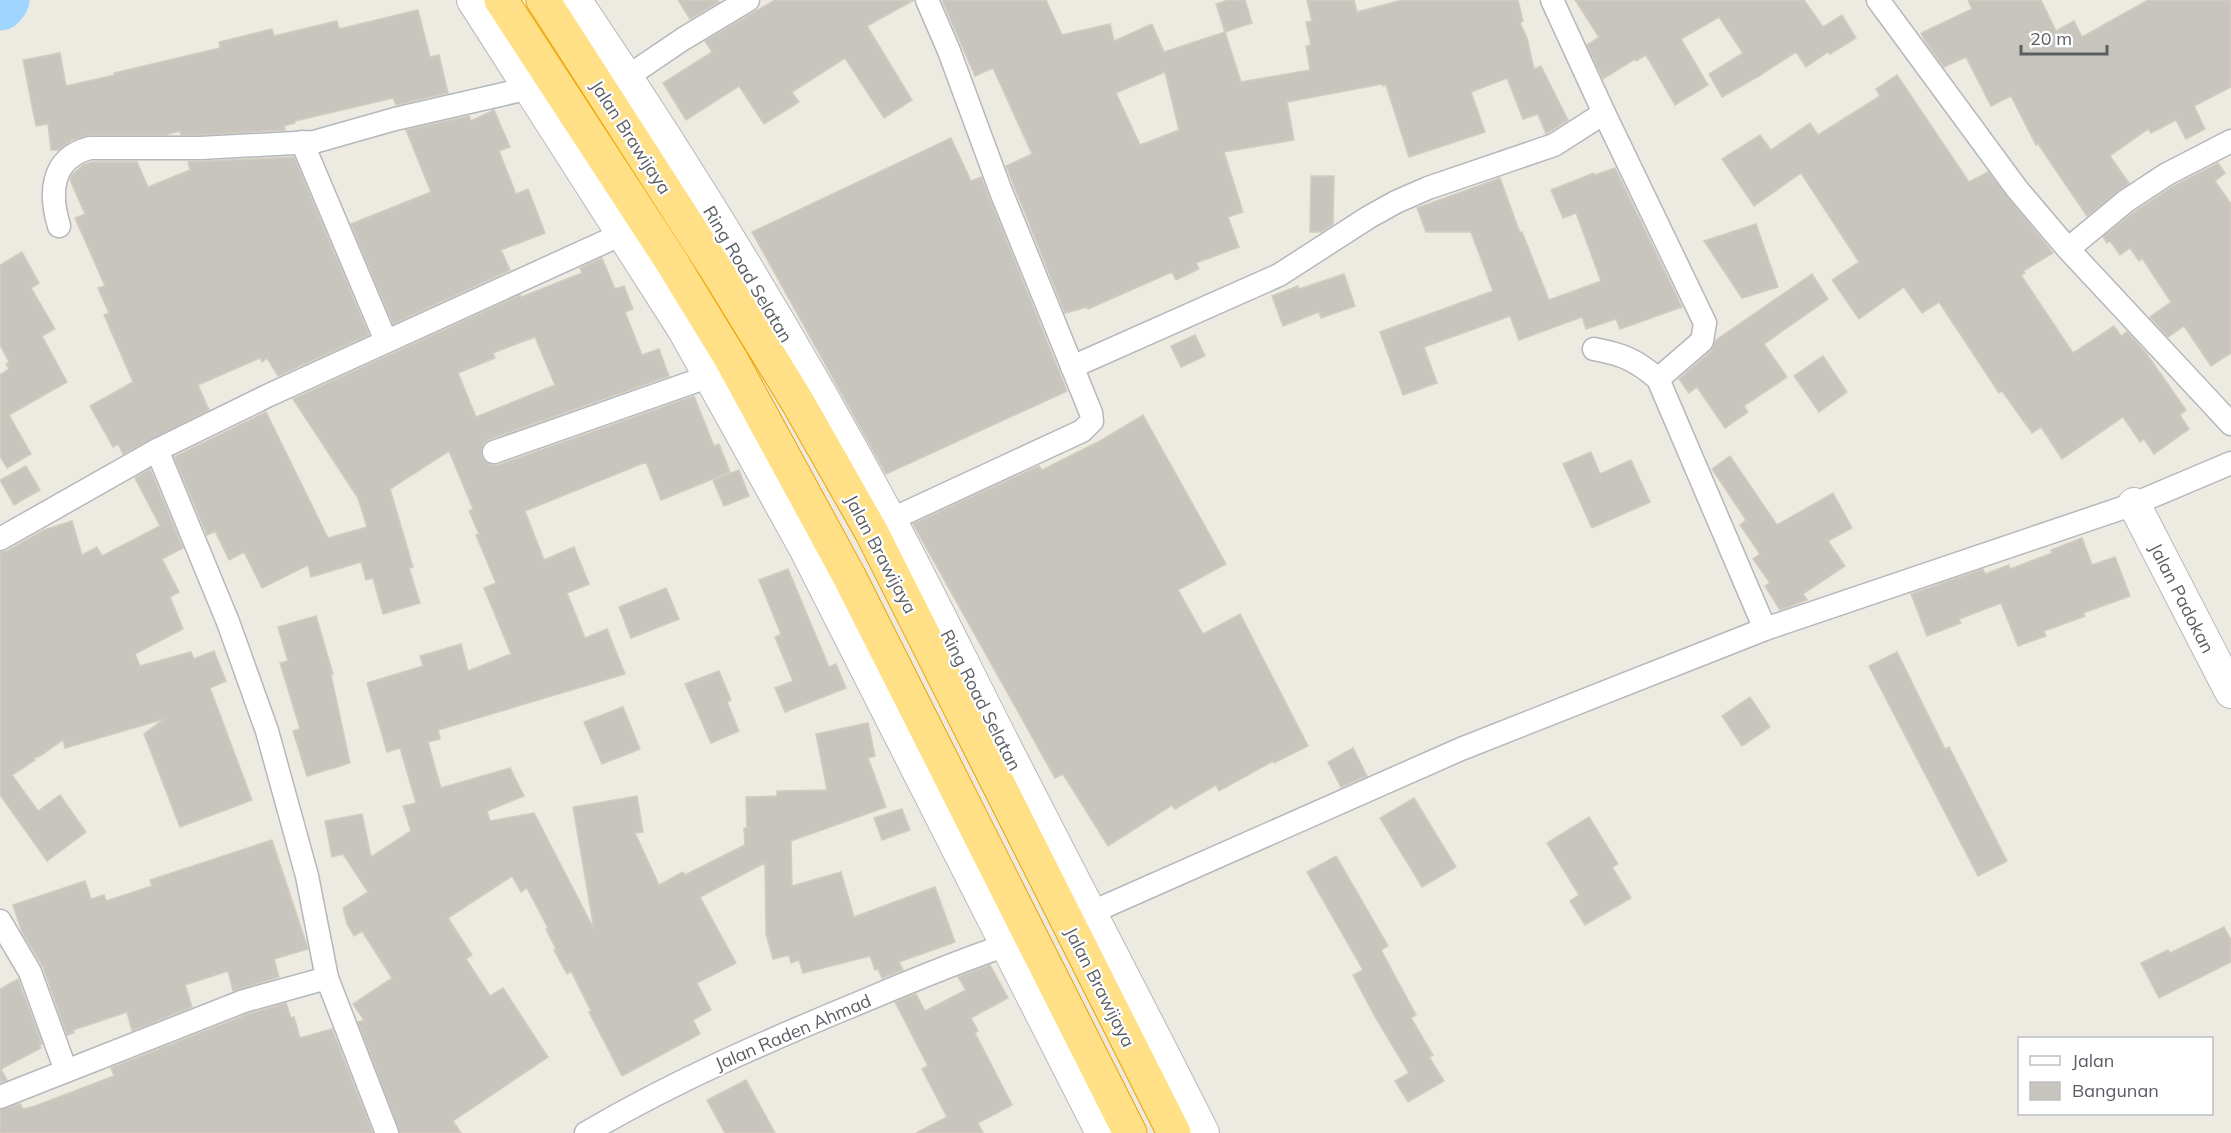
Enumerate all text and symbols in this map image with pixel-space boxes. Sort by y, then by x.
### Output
scale bar [2021,18,2106,56]
text: 20 m [2030,27,2072,50]
street label: Jalan Brawijaya [586,76,676,198]
street label: Ring Road Selatan [698,201,798,347]
street label: Jalan Brawijaya [840,491,922,617]
street label: Jalan Padokan [2144,539,2220,657]
street label: Ring Road Selatan [935,626,1027,774]
street label: Jalan Brawijaya [1060,923,1140,1051]
street label: Jalan Raden Ahmad [712,989,874,1075]
legend [2018,1037,2213,1115]
text: Jalan [2072,1049,2114,1072]
text: Bangunan [2072,1079,2159,1102]

